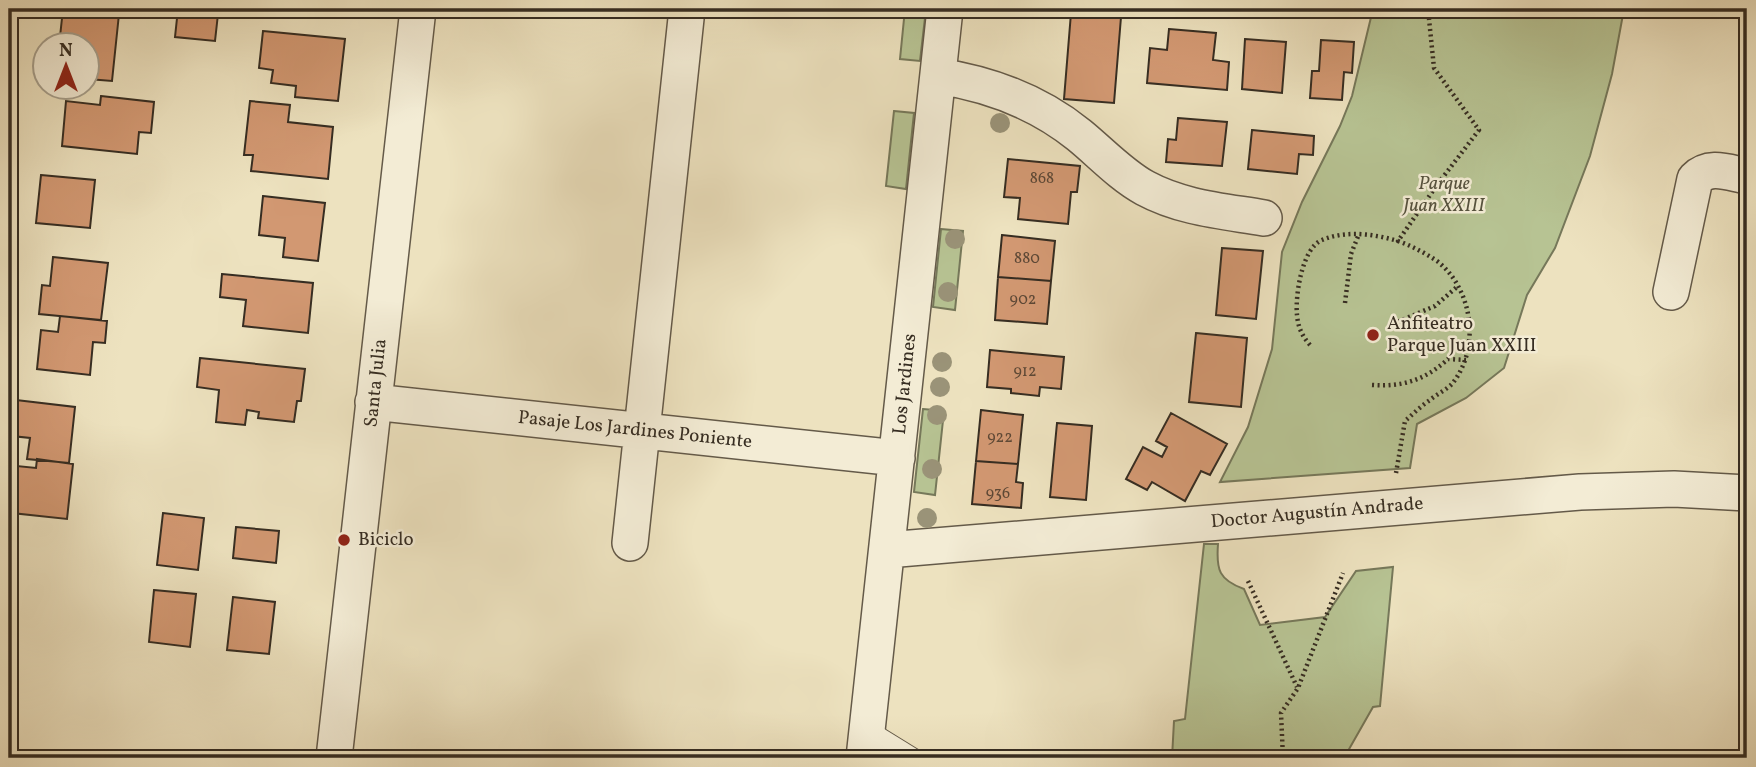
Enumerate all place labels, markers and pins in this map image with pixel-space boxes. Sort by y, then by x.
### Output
place label: Anfiteatro Parque Juan XXIII [1387,311,1536,359]
marker: Anfiteatro Parque Juan XXIII [1365,327,1381,343]
place label: Biciclo [358,527,414,553]
marker: Biciclo [336,532,352,548]

